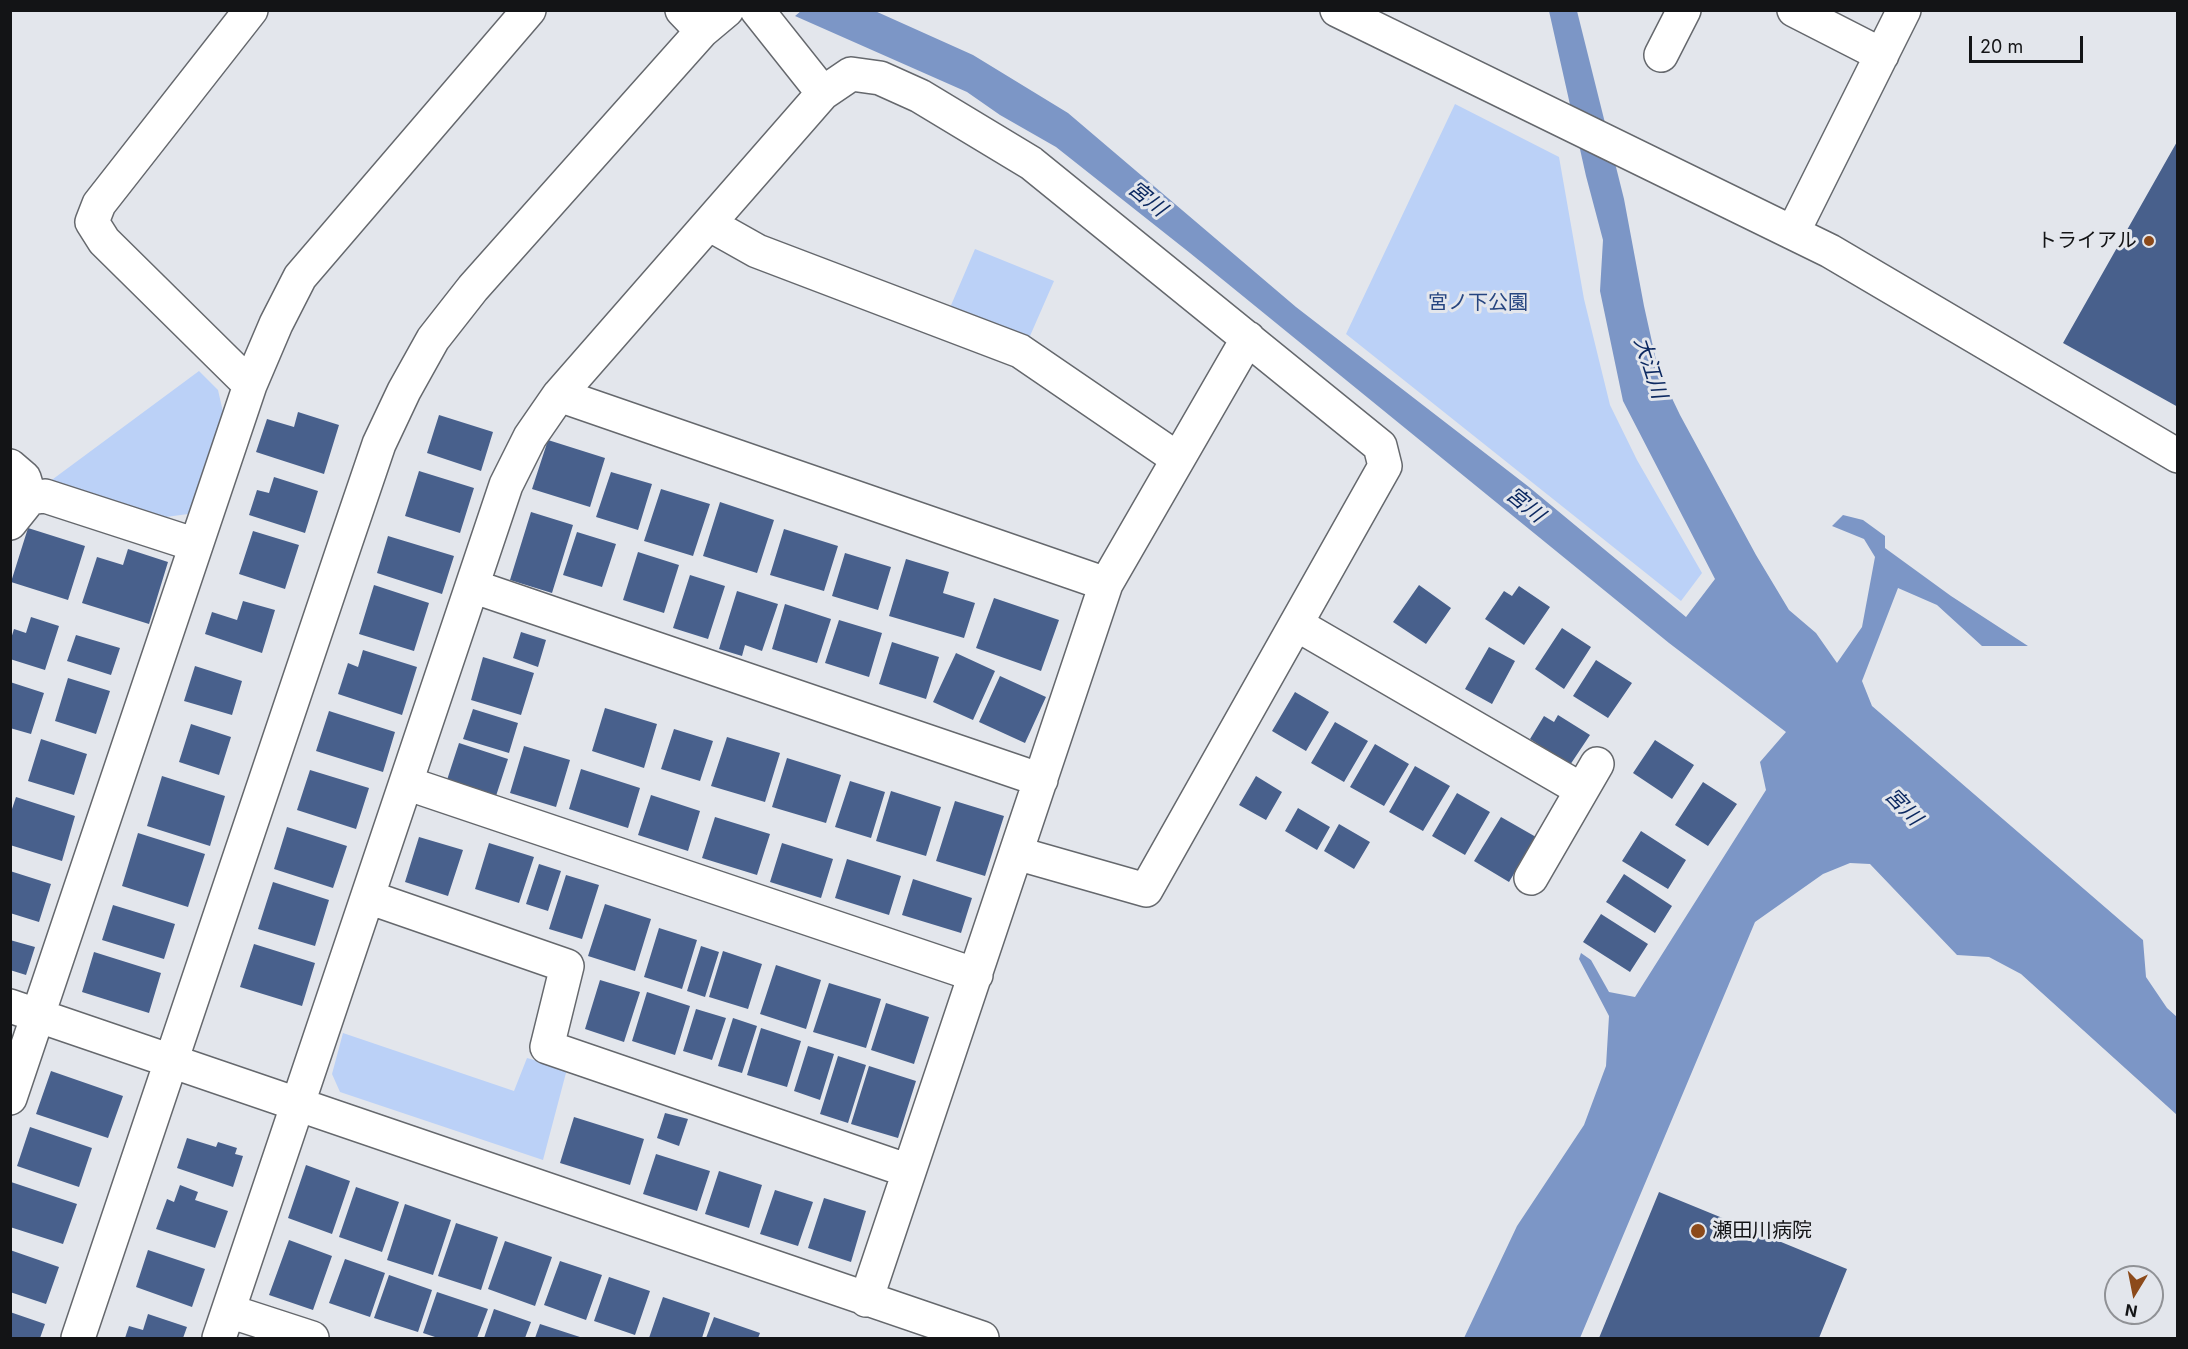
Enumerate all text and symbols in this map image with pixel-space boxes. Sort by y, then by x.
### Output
scale bar [1972,24,2086,62]
text: 20 m [1980,36,2023,57]
water label: 宮川 [1123,176,1171,222]
place label: トライアル [2037,229,2137,253]
marker: トライアル [2142,234,2156,248]
park label: 宮ノ下公園 [1428,291,1528,315]
water label: 大江川 [1628,334,1672,402]
water label: 宮川 [1501,482,1549,528]
water label: 宮川 [1879,783,1927,831]
place label: 瀬田川病院 [1712,1219,1812,1243]
marker: 瀬田川病院 [1689,1222,1707,1240]
north arrow [2104,1265,2164,1325]
text: N [2123,1300,2139,1322]

